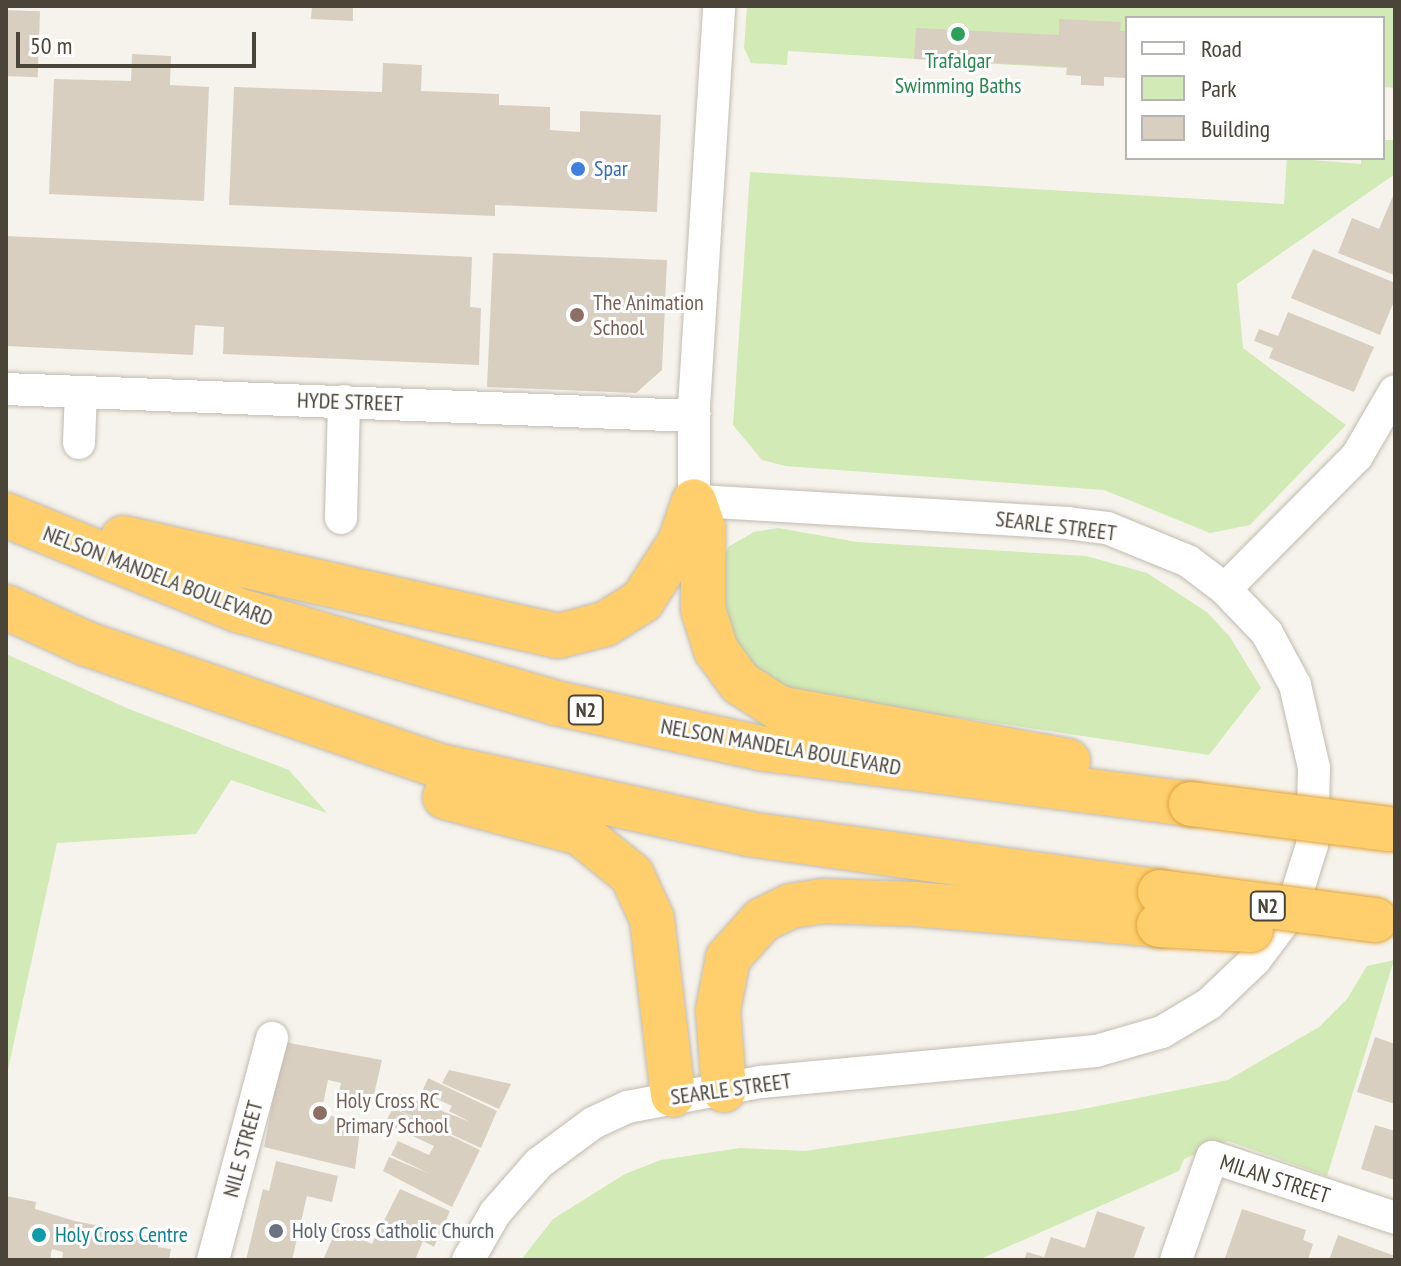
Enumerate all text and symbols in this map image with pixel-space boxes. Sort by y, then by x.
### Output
scale bar [20,16,260,66]
legend [1125,16,1385,160]
marker: Trafalgar Swimming Baths [949,25,967,43]
text: 50 m [30,30,72,61]
text: Road [1201,33,1242,64]
place label: Trafalgar Swimming Baths [895,47,1021,98]
text: Park [1201,73,1237,104]
text: Building [1201,113,1270,144]
place label: Spar [594,156,628,182]
marker: Spar [569,160,587,178]
place label: The Animation School [593,289,704,340]
marker: The Animation School [568,306,586,324]
street label: HYDE STREET [297,387,403,417]
street label: SEARLE STREET [994,505,1118,547]
street label: NELSON MANDELA BOULEVARD [39,520,277,632]
road number: N2 [566,694,606,726]
street label: NELSON MANDELA BOULEVARD [658,713,904,781]
road number: N2 [1248,890,1288,922]
street label: SEARLE STREET [669,1067,793,1111]
place label: Holy Cross RC Primary School [336,1087,449,1138]
street label: NILE STREET [217,1098,269,1200]
marker: Holy Cross RC Primary School [311,1104,329,1122]
street label: MILAN STREET [1217,1149,1333,1209]
place label: Holy Cross Catholic Church [292,1218,495,1244]
place label: Holy Cross Centre [55,1222,189,1248]
marker: Holy Cross Catholic Church [267,1222,285,1240]
marker: Holy Cross Centre [30,1226,48,1244]

